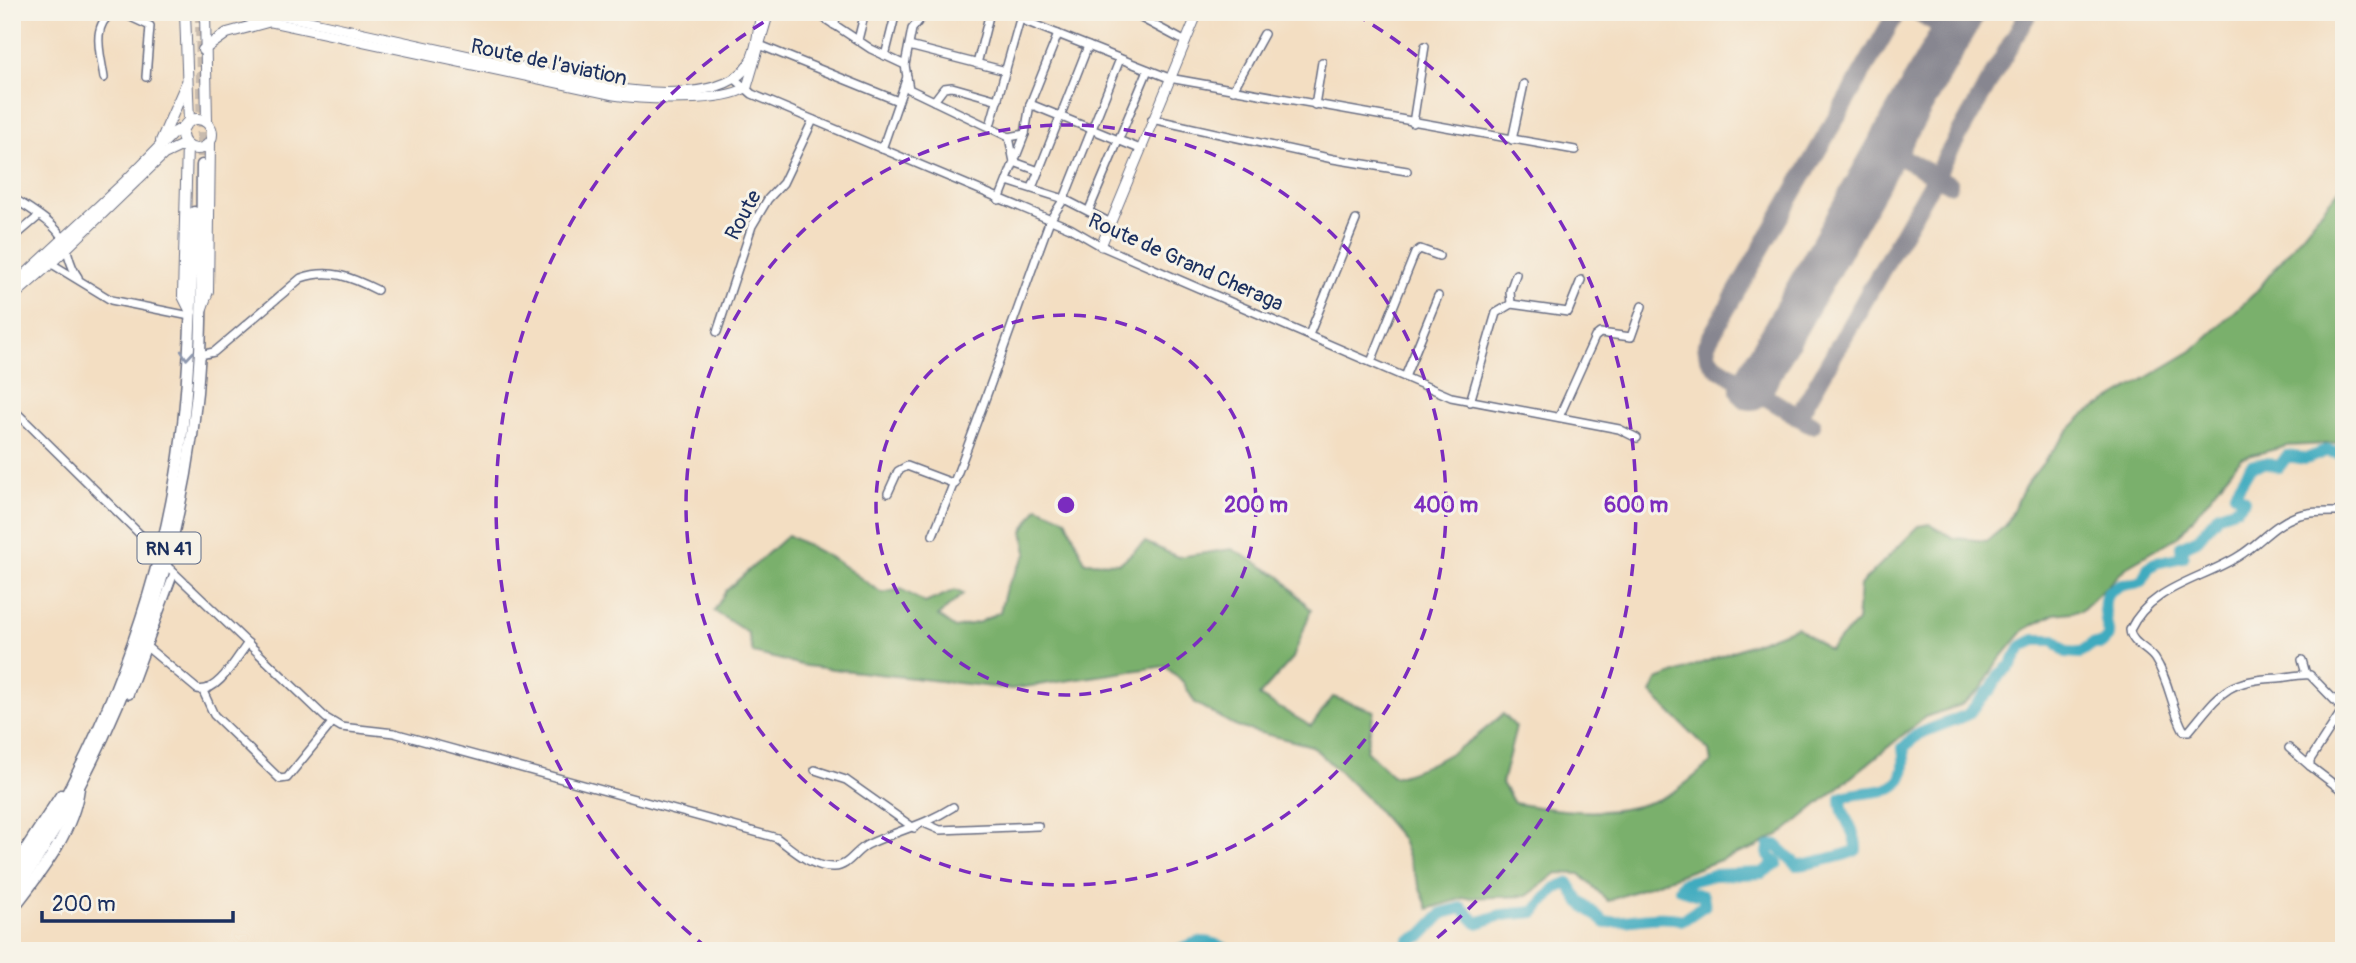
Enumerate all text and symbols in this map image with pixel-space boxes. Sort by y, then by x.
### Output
street label: Route de l'aviation [468,33,630,92]
street label: Route [719,185,768,245]
street label: Route de Grand Cheraga [1084,207,1288,318]
one-way arrow [180,349,195,360]
text: 200 m [1224,492,1288,519]
text: 400 m [1414,492,1478,519]
text: 600 m [1604,492,1668,519]
centre of rings [1054,493,1078,517]
road number: RN 41 [138,533,200,564]
scale bar [42,879,233,923]
text: 200 m [52,891,116,918]

